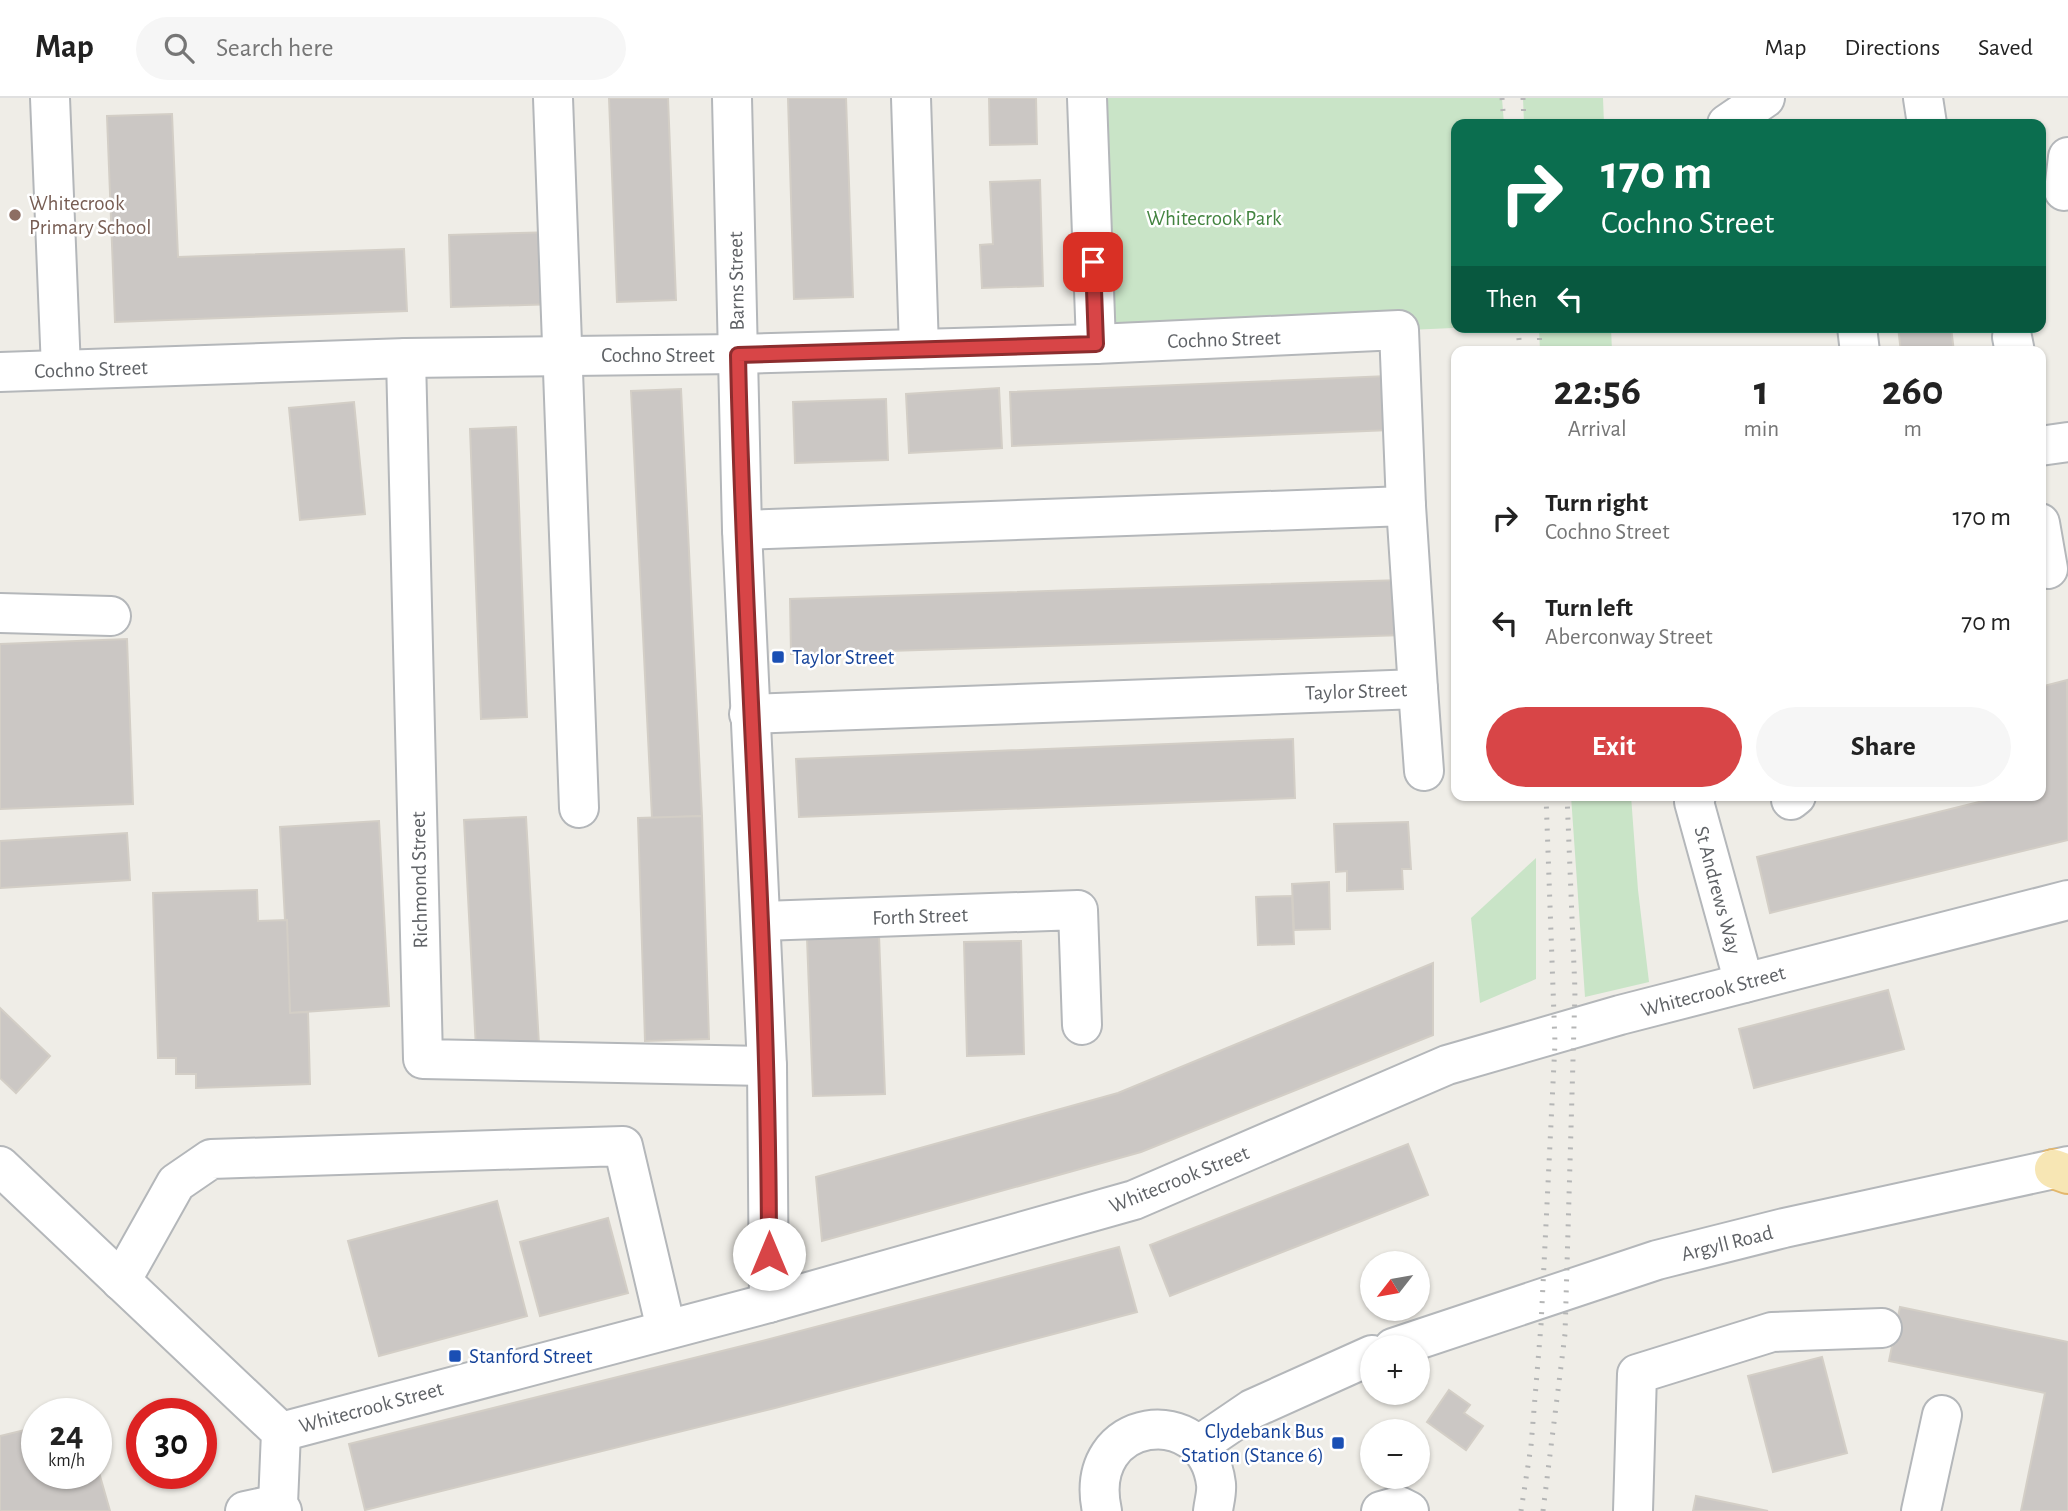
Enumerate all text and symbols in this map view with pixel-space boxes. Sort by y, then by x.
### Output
search box [136,17,626,80]
icon: search [160,29,198,67]
text: Map [35,31,94,64]
text: Search here [216,35,334,61]
text: Map [1764,36,1806,60]
text: Directions [1844,36,1940,60]
text: Saved [1978,36,2033,60]
icon: right [1486,147,1577,238]
text: 170 m [1601,149,1712,198]
place label: Whitecrook Primary School [29,193,152,238]
marker: Whitecrook Primary School [7,207,23,223]
text: Cochno Street [1601,207,1774,239]
park label: Whitecrook Park [1146,208,1282,229]
street label: Barns Street [725,231,748,331]
pin [1063,232,1123,292]
icon: arrive [1074,243,1112,281]
icon: left [1551,280,1589,318]
text: Then [1486,286,1537,312]
street label: Cochno Street [1167,327,1281,352]
street label: Cochno Street [601,345,715,366]
street label: Cochno Street [34,357,148,382]
text: 22:56 [1553,370,1641,412]
text: 1 [1754,370,1769,412]
text: 260 [1882,370,1944,412]
text: Arrival [1568,418,1627,441]
text: min [1743,418,1779,441]
text: m [1903,418,1922,441]
text: Turn right [1545,490,1648,516]
icon: right [1486,499,1524,537]
text: 170 m [1952,504,2011,530]
text: Cochno Street [1545,521,1669,544]
text: Turn left [1545,595,1633,621]
icon: left [1486,604,1524,642]
text: 70 m [1961,609,2011,635]
text: Aberconway Street [1545,626,1713,649]
place label: Taylor Street [792,647,895,668]
marker: Taylor Street [770,649,786,665]
street label: Taylor Street [1305,679,1408,704]
button: Exit [1486,707,1742,787]
button: Share [1756,707,2011,787]
street label: Richmond Street [408,811,431,949]
street label: St Andrews Way [1690,824,1745,956]
street label: Forth Street [872,904,969,929]
street label: Whitecrook Street [1639,962,1788,1021]
street label: Whitecrook Street [1106,1142,1252,1217]
position arrow [732,1217,806,1291]
street label: Argyll Road [1679,1222,1775,1265]
north arrow [1360,1251,1430,1321]
map controls [1360,1251,1430,1489]
button: + [1360,1335,1430,1405]
place label: Stanford Street [469,1346,593,1367]
marker: Stanford Street [447,1348,463,1364]
street label: Whitecrook Street [297,1378,446,1437]
speed limit sign: 30 [126,1398,217,1489]
text: 24 [49,1417,84,1452]
button: − [1360,1419,1430,1489]
place label: Clydebank Bus Station (Stance 6) [1181,1421,1324,1466]
marker: Clydebank Bus Station (Stance 6) [1330,1435,1346,1451]
text: km/h [48,1452,85,1470]

